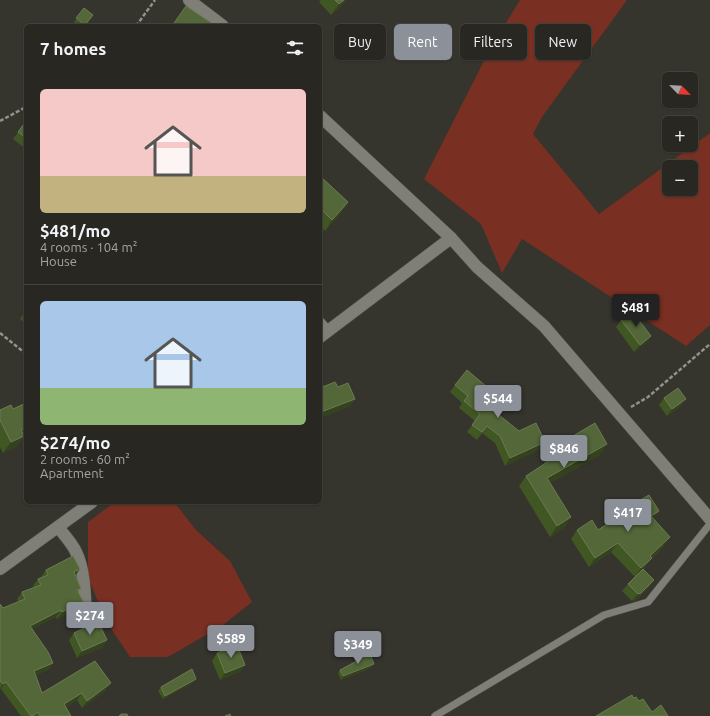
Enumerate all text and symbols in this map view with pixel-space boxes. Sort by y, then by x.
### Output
chip: Buy [334,24,386,60]
chip: Rent [394,24,452,60]
chip: Filters [460,24,527,60]
chip: New [535,24,591,60]
icon: filters [284,37,306,59]
text: 7 homes [40,39,106,58]
north arrow [662,72,698,108]
map controls [662,72,698,196]
icon: home [137,115,209,187]
button: + [662,116,698,152]
button: − [662,160,698,196]
text: $481/mo [40,221,110,240]
text: 4 rooms · 104 m² [40,240,137,254]
text: House [40,254,77,268]
pin: $481 [612,294,660,328]
text: $481 [621,300,651,314]
icon: home [137,327,209,399]
pin: $544 [474,385,522,419]
text: $544 [483,391,513,405]
text: $274/mo [40,433,110,452]
pin: $846 [540,435,588,469]
text: $846 [549,441,579,455]
text: 2 rooms · 60 m² [40,452,130,466]
text: Apartment [40,466,104,480]
pin: $417 [604,499,652,533]
text: $417 [613,505,643,519]
pin: $274 [66,602,114,636]
text: $274 [75,608,105,622]
pin: $589 [207,625,255,659]
text: $589 [216,631,246,645]
pin: $349 [334,631,382,665]
text: $349 [343,637,373,651]

